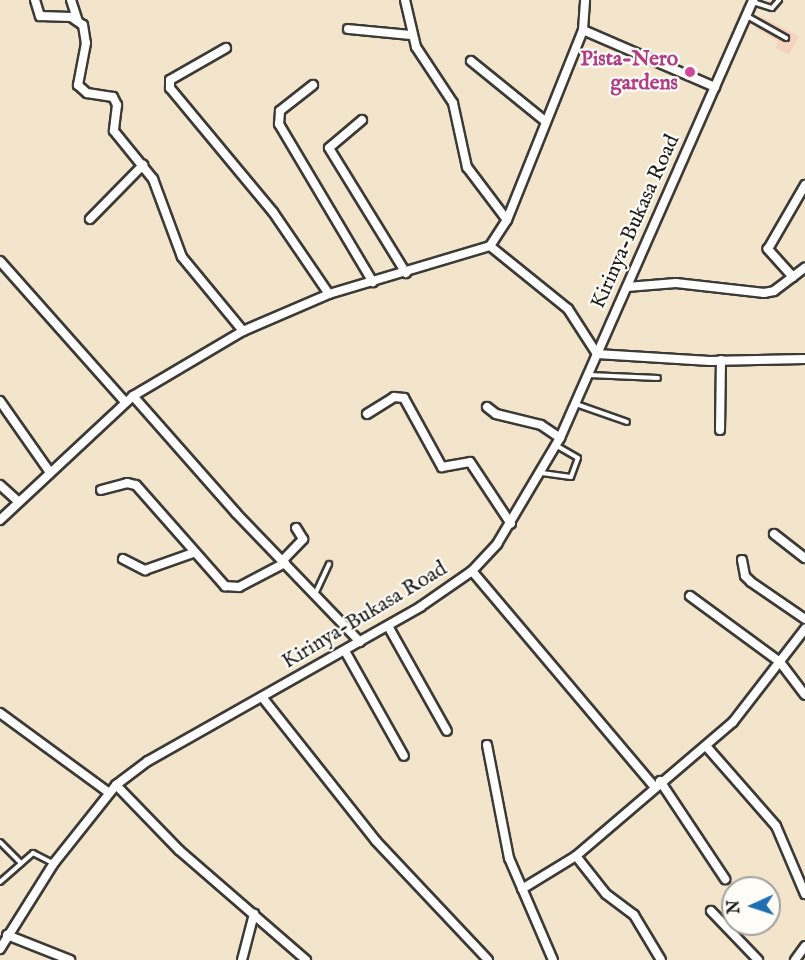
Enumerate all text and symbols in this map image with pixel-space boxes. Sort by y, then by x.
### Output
place label: Pista-Nero gardens [581,47,678,97]
marker: Pista-Nero gardens [683,65,697,79]
street label: Kirinya-Bukasa Road [586,131,686,313]
street label: Kirinya-Bukasa Road [278,557,452,675]
north arrow [721,876,781,936]
text: N [725,899,745,914]

